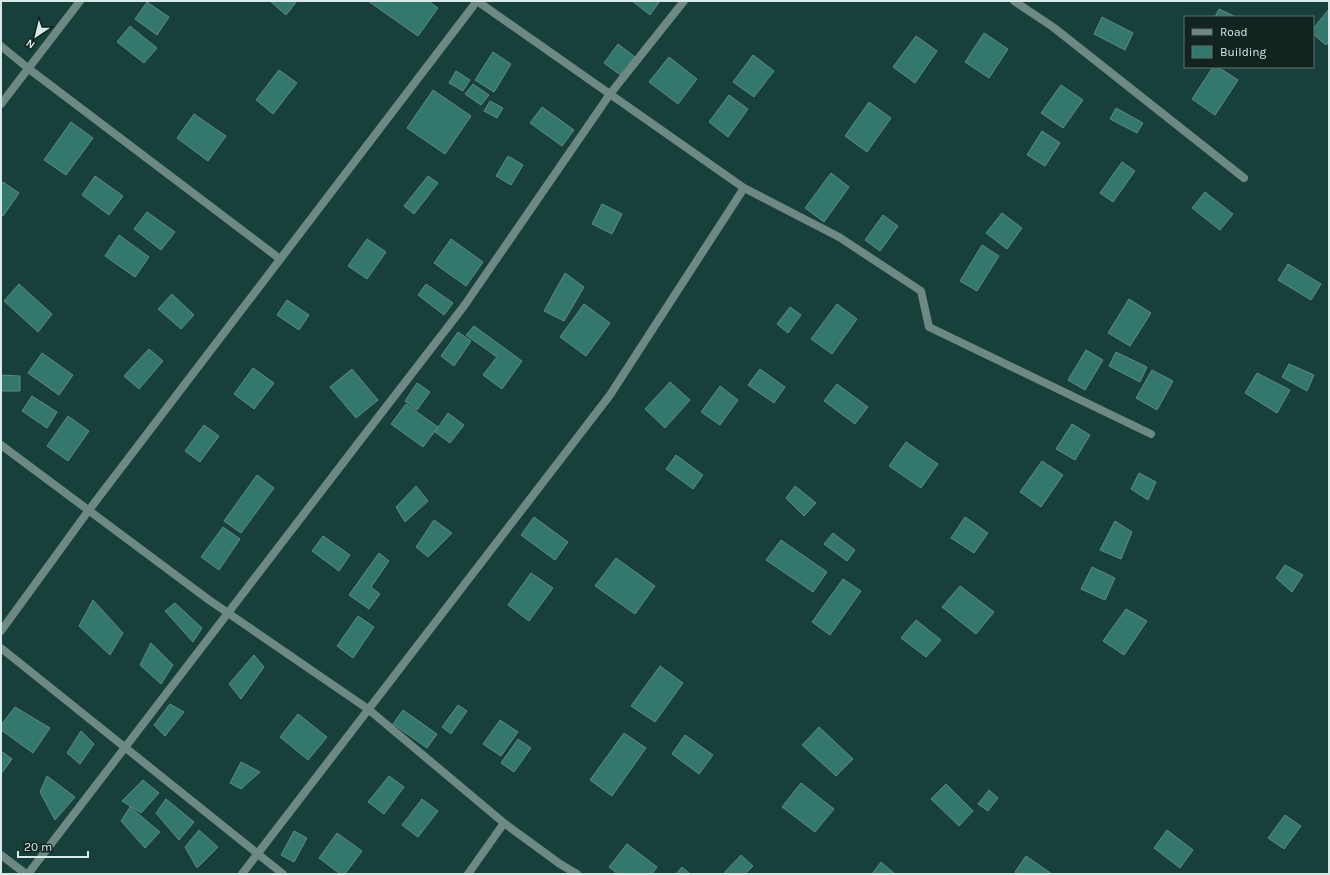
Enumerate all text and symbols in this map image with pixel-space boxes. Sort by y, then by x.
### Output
north arrow [16,16,56,56]
legend [1184,16,1314,68]
text: Road [1220,25,1248,39]
text: N [24,36,38,51]
text: Building [1220,45,1267,59]
scale bar [18,833,88,859]
text: 20 m [24,840,52,854]

